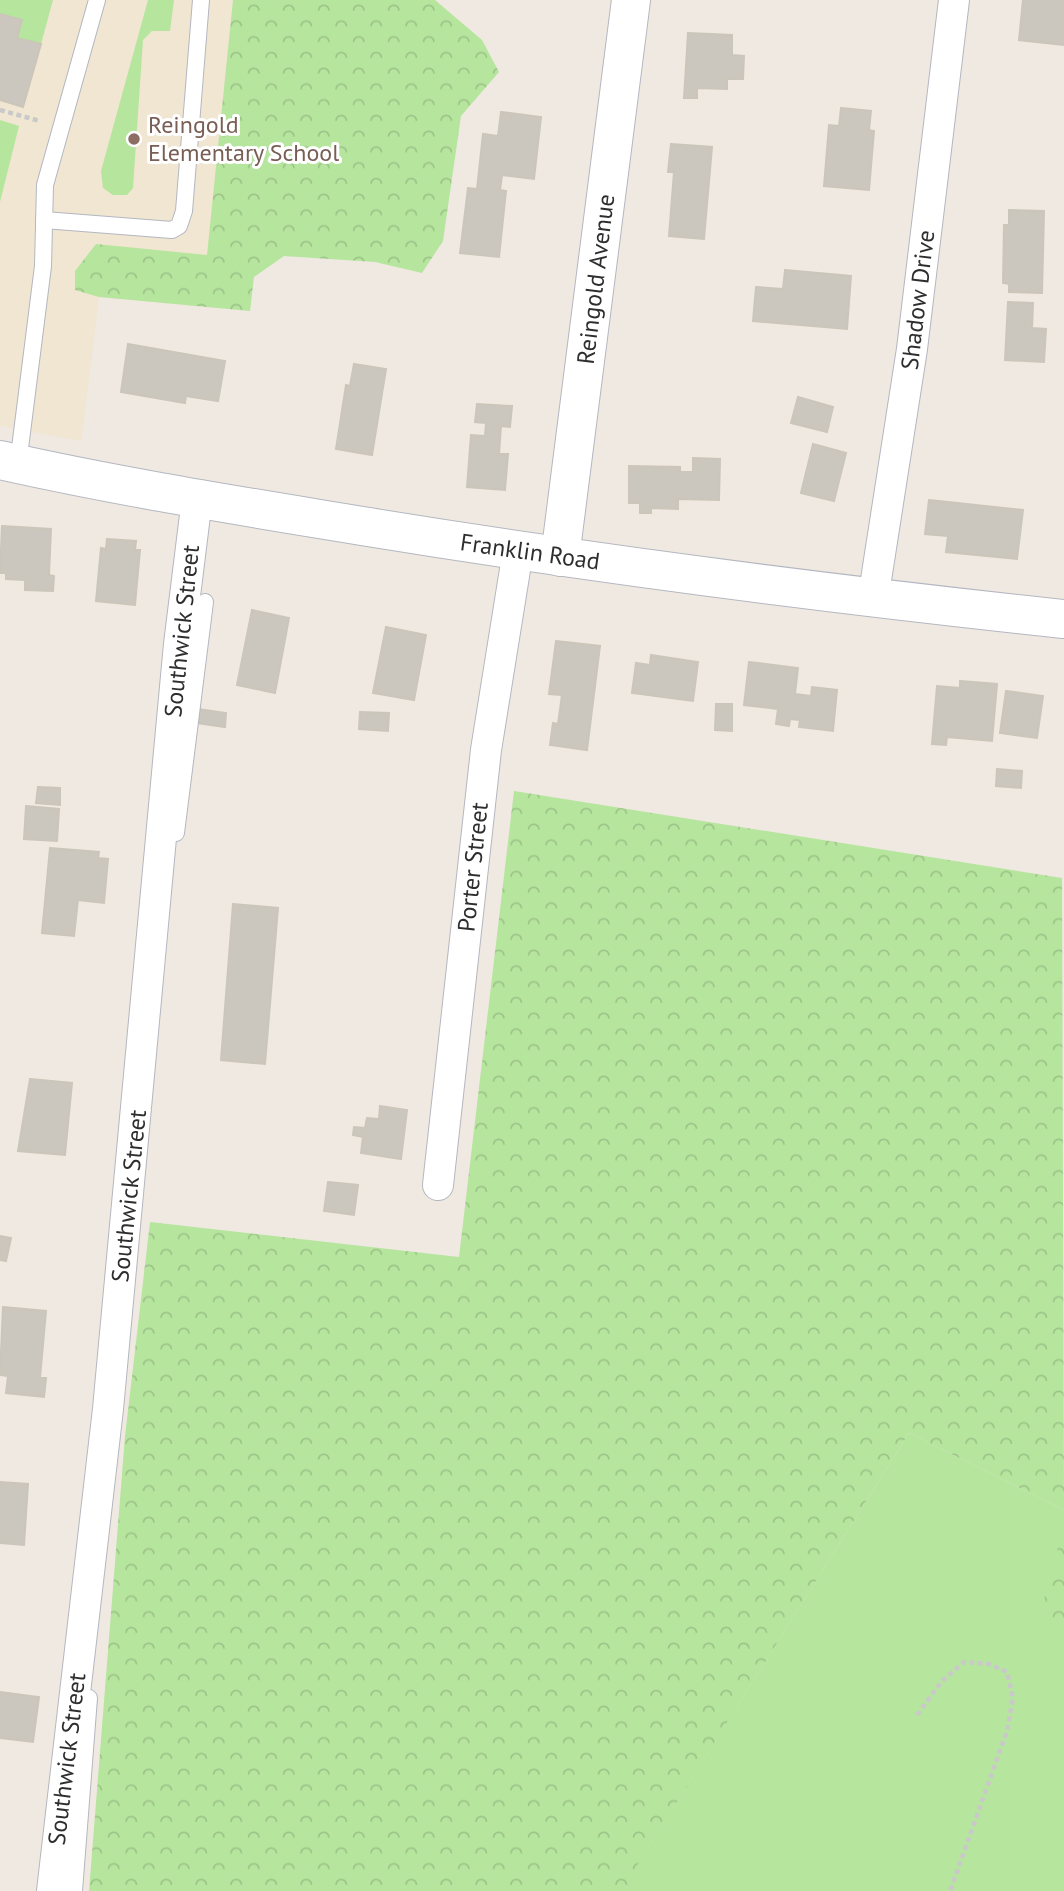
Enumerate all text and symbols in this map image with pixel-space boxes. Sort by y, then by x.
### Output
place label: Reingold Elementary School [148,109,339,168]
marker: Reingold Elementary School [126,131,142,147]
street label: Reingold Avenue [570,192,621,366]
street label: Shadow Drive [894,228,941,372]
street label: Franklin Road [458,526,602,577]
street label: Southwick Street [157,543,206,719]
street label: Porter Street [450,801,495,933]
street label: Southwick Street [104,1108,153,1284]
street label: Southwick Street [41,1671,92,1847]

